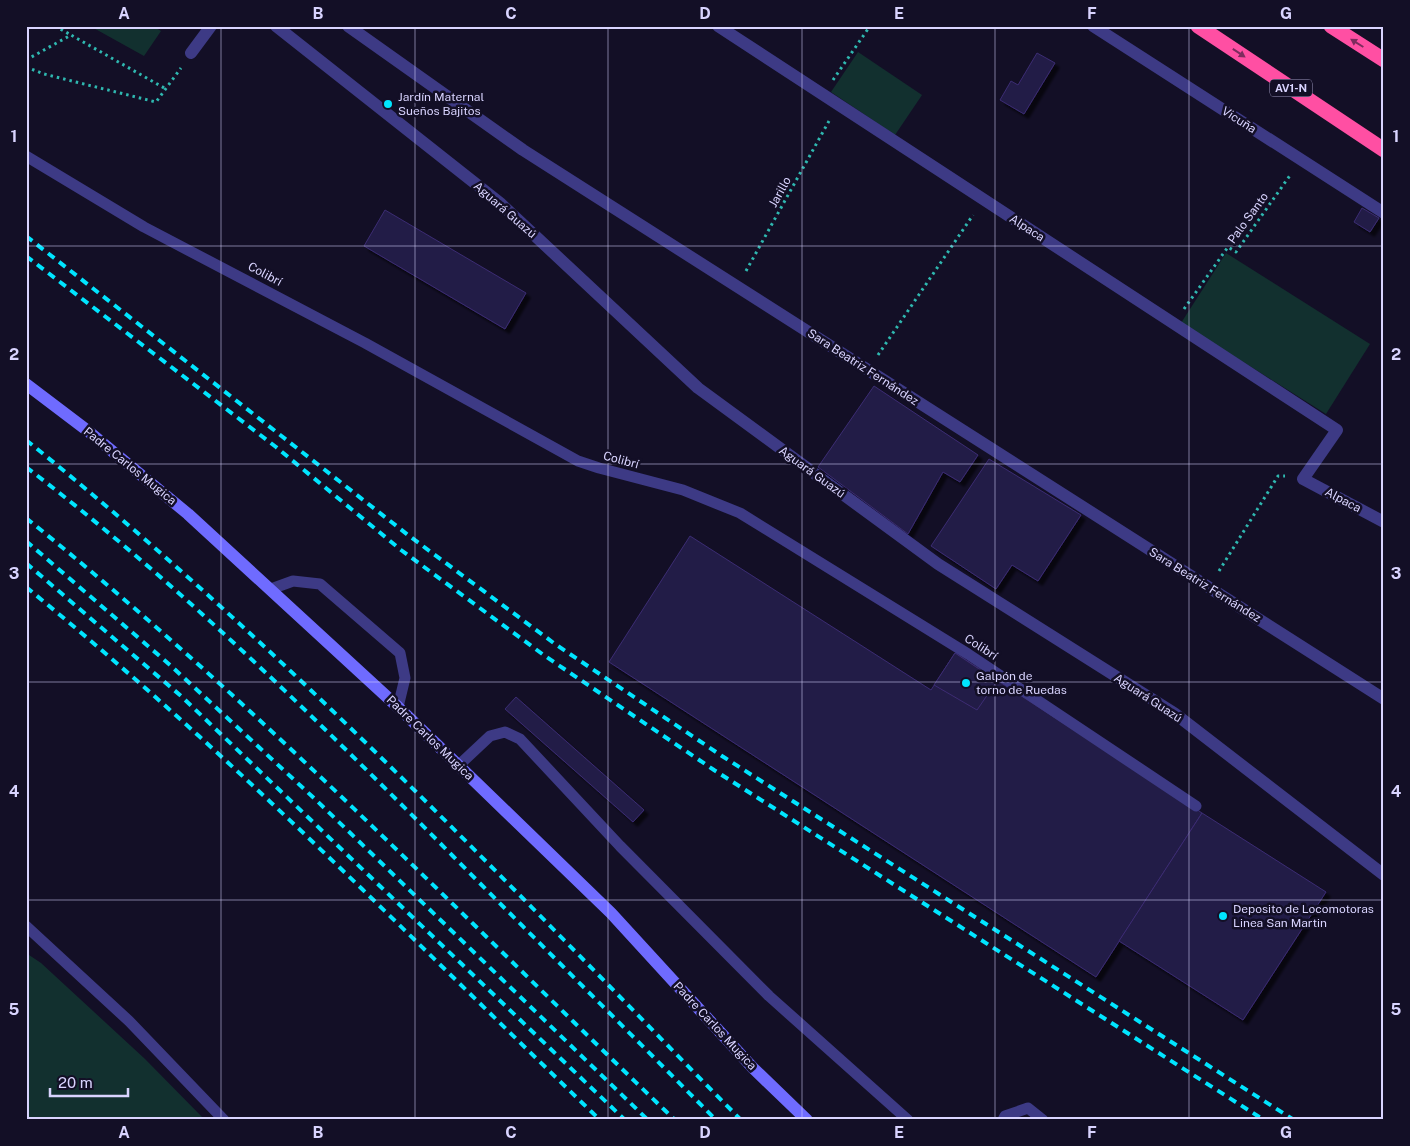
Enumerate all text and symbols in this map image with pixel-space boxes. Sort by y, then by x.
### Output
text: A [118,4,130,23]
text: B [313,4,324,23]
text: C [505,4,517,23]
text: D [699,4,711,23]
text: E [894,4,904,23]
text: F [1087,4,1097,23]
text: G [1280,4,1292,23]
one-way arrow [1351,38,1364,48]
one-way arrow [1232,48,1245,58]
road number: AV1-N [1270,80,1312,96]
place label: Jardín Maternal Sueños Bajitos [398,90,484,118]
marker: Jardín Maternal Sueños Bajitos [382,98,394,110]
street label: Vicuña [1219,104,1259,136]
text: 1 [11,127,17,146]
text: 1 [1393,127,1399,146]
street label: Jarillo [766,174,794,210]
street label: Aguará Guazú [471,179,539,241]
street label: Palo Santo [1225,190,1271,246]
street label: Alpaca [1007,212,1047,244]
street label: Colibrí [246,259,285,289]
street label: Sara Beatriz Fernández [805,326,921,408]
text: 2 [9,345,19,364]
text: 2 [1391,345,1401,364]
street label: Padre Carlos Mugica [81,424,179,508]
street label: Aguará Guazú [776,443,848,501]
street label: Colibrí [602,449,641,472]
street label: Alpaca [1323,485,1363,515]
street label: Sara Beatriz Fernández [1146,545,1264,625]
text: 3 [9,564,19,583]
text: 3 [1391,564,1401,583]
street label: Colibrí [962,631,1001,663]
place label: Galpón de torno de Ruedas [976,669,1067,697]
street label: Aguará Guazú [1111,671,1185,725]
marker: Galpón de torno de Ruedas [960,677,972,689]
street label: Padre Carlos Mugica [384,693,476,783]
text: 4 [9,782,20,801]
text: 4 [1391,782,1402,801]
place label: Deposito de Locomotoras Linea San Martin [1233,902,1374,930]
marker: Deposito de Locomotoras Linea San Martin [1217,910,1229,922]
street label: Padre Carlos Mugica [671,979,759,1073]
text: 5 [9,1000,20,1019]
text: 5 [1391,1000,1402,1019]
scale bar [50,1066,128,1098]
text: 20 m [58,1074,93,1091]
text: A [118,1123,130,1142]
text: B [313,1123,324,1142]
text: C [505,1123,517,1142]
text: D [699,1123,711,1142]
text: E [894,1123,904,1142]
text: F [1087,1123,1097,1142]
text: G [1280,1123,1292,1142]

